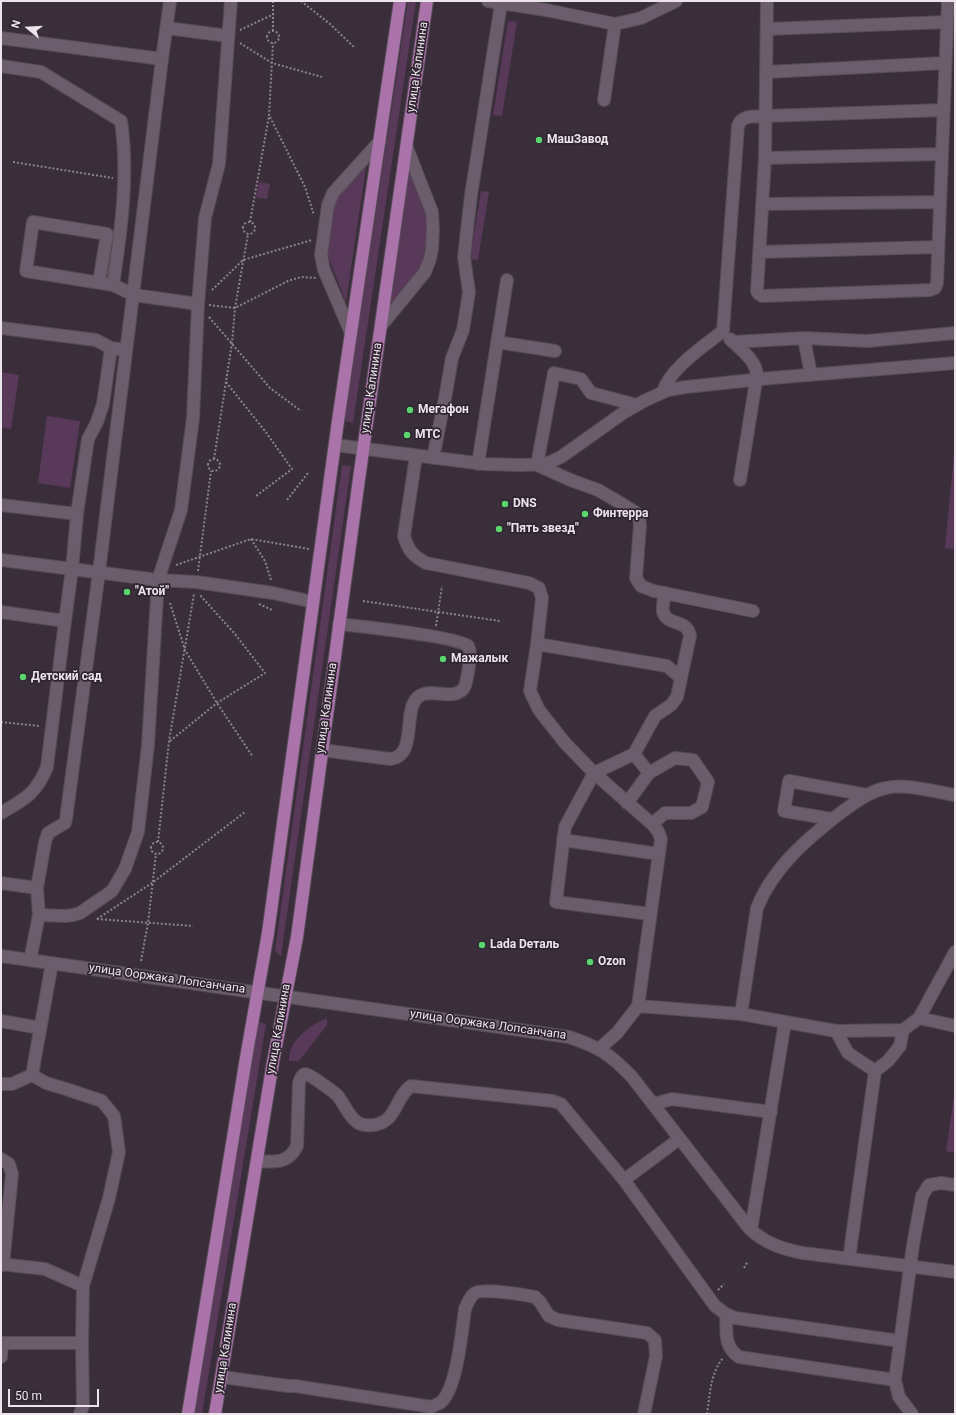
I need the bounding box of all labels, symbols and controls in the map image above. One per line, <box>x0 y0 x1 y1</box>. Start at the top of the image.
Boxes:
north arrow <box>8 8 48 48</box>
text: N <box>9 18 23 30</box>
street label: улица Калинина <box>405 21 431 113</box>
place label: МашЗавод <box>547 133 608 147</box>
marker: МашЗавод <box>534 135 544 145</box>
street label: улица Калинина <box>359 342 385 434</box>
place label: Мегафон <box>418 403 469 417</box>
marker: Мегафон <box>405 405 415 415</box>
place label: МТС <box>415 428 440 442</box>
marker: МТС <box>402 430 412 440</box>
place label: DNS <box>513 497 537 511</box>
marker: DNS <box>500 499 510 509</box>
place label: Финтерра <box>593 507 649 521</box>
marker: Финтерра <box>580 509 590 519</box>
place label: "Пять звезд" <box>507 522 579 536</box>
marker: "Пять звезд" <box>494 524 504 534</box>
place label: "Атой" <box>135 585 169 599</box>
marker: "Атой" <box>122 587 132 597</box>
place label: Мажалык <box>451 652 508 666</box>
marker: Мажалык <box>438 654 448 664</box>
street label: улица Калинина <box>314 662 340 754</box>
place label: Детский сад <box>31 670 102 684</box>
marker: Детский сад <box>18 672 28 682</box>
place label: Lada Dеталь <box>490 938 559 952</box>
marker: Lada Dеталь <box>477 940 487 950</box>
place label: Ozon <box>598 955 626 969</box>
marker: Ozon <box>585 957 595 967</box>
street label: улица Ооржака Лопсанчапа <box>88 961 246 997</box>
street label: улица Калинина <box>264 983 294 1075</box>
street label: улица Ооржака Лопсанчапа <box>409 1007 567 1043</box>
street label: улица Калинина <box>212 1302 240 1394</box>
scale bar <box>10 1381 101 1407</box>
text: 50 m <box>15 1389 42 1403</box>

